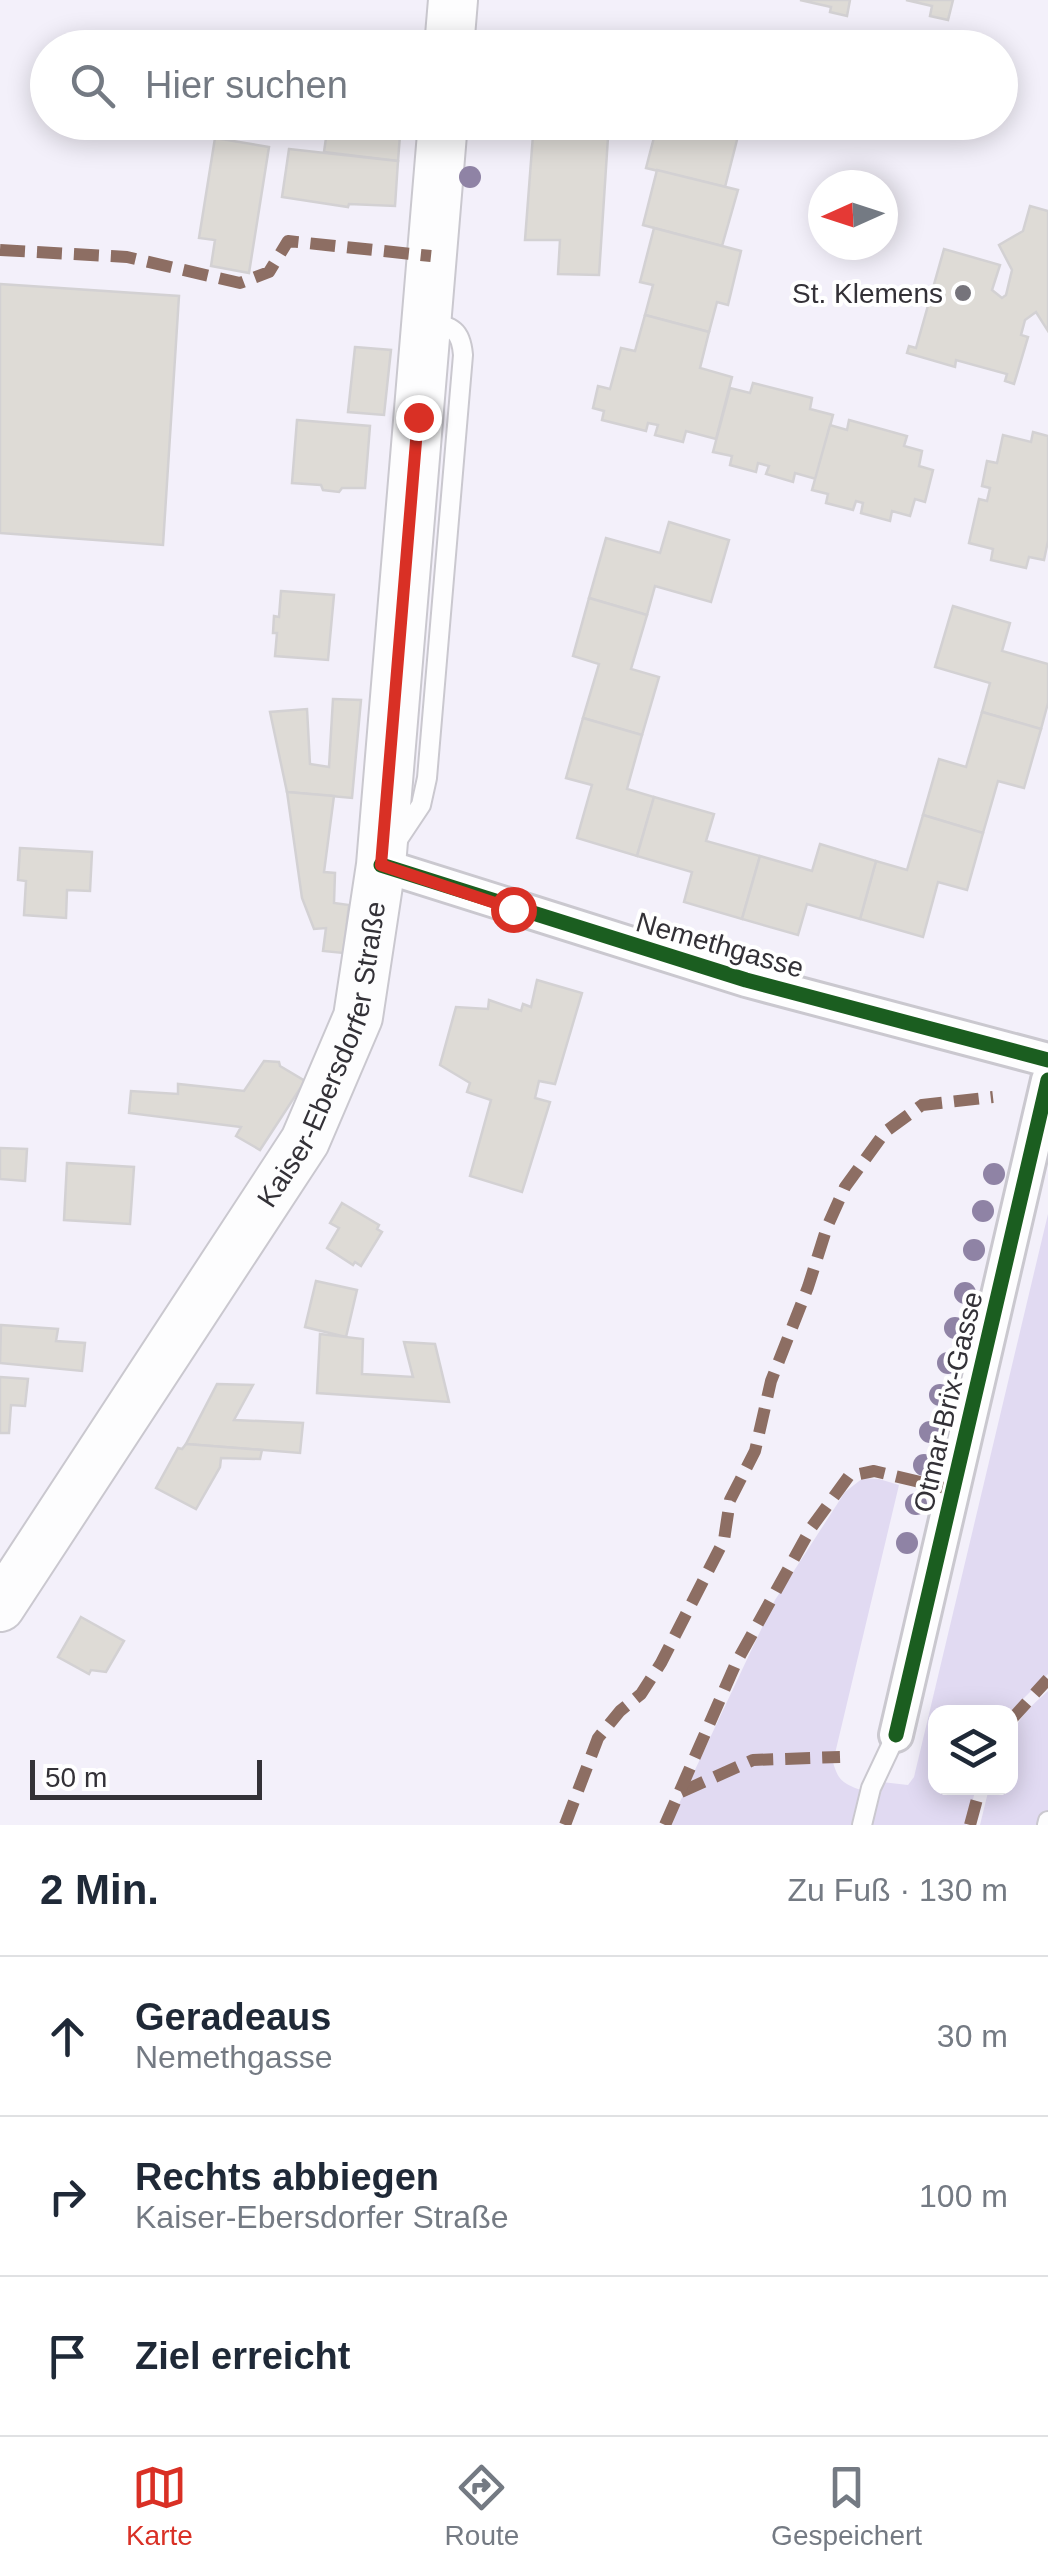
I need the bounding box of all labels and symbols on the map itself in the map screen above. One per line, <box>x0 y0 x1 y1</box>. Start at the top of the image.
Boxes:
north arrow <box>808 170 898 260</box>
place label: St. Klemens <box>792 278 943 309</box>
marker: St. Klemens <box>952 282 974 304</box>
route end <box>396 395 442 441</box>
route start <box>491 887 537 933</box>
street label: Kaiser-Ebersdorfer Straße <box>251 899 391 1213</box>
street label: Nemethgasse <box>633 906 807 984</box>
street label: Otmar-Brix-Gasse <box>908 1289 988 1515</box>
scale bar <box>30 1755 262 1800</box>

